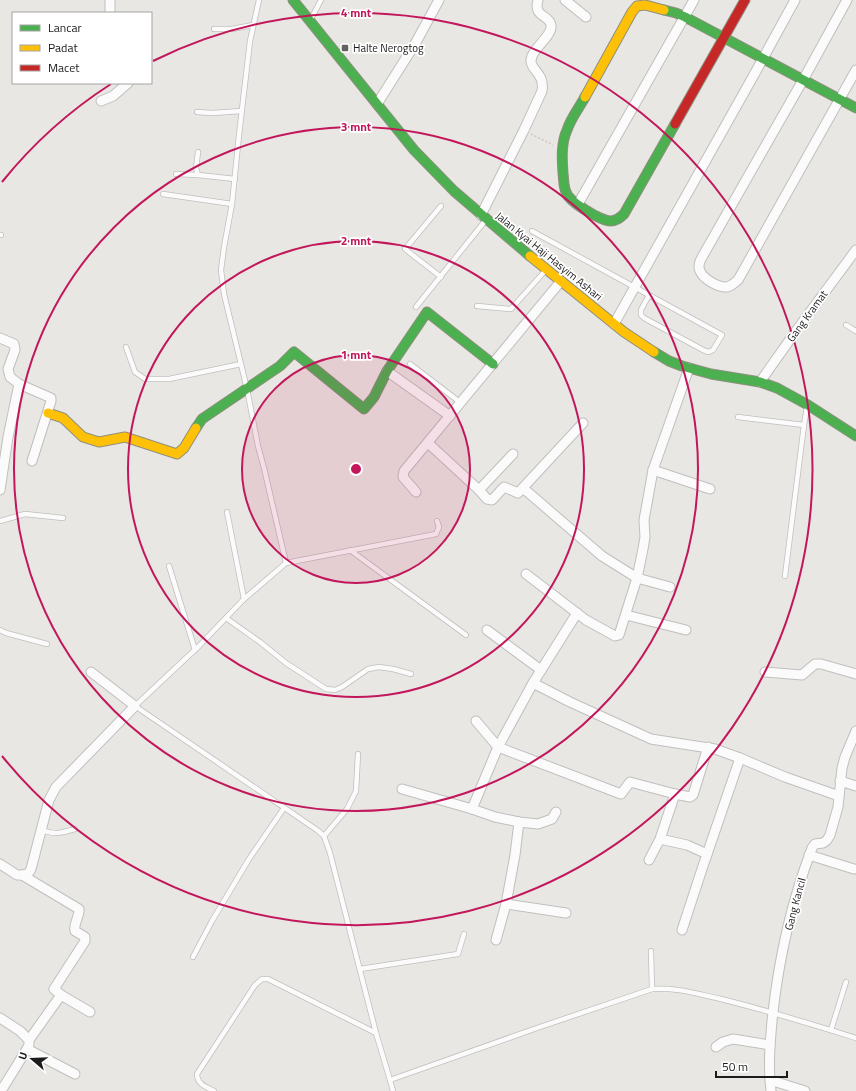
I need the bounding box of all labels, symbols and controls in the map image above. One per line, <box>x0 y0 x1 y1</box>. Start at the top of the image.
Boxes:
text: 4 mnt <box>341 3 372 22</box>
legend <box>12 12 152 84</box>
text: Lancar <box>48 18 82 37</box>
text: Padat <box>48 38 78 57</box>
place label: Halte Nerogtog <box>353 40 424 56</box>
marker: Halte Nerogtog <box>340 43 350 53</box>
text: Macet <box>48 58 80 77</box>
text: 3 mnt <box>341 117 372 136</box>
street label: Jalan Kyai Haji Hasyim Ashari <box>492 208 606 304</box>
text: 2 mnt <box>341 231 372 250</box>
street label: Gang Kramat <box>783 287 831 345</box>
text: 1 mnt <box>341 345 372 364</box>
centre of rings <box>349 462 363 476</box>
street label: Gang Kancil <box>780 876 810 932</box>
north arrow <box>12 1039 52 1079</box>
text: U <box>14 1050 31 1062</box>
scale bar <box>716 1053 787 1079</box>
text: 50 m <box>722 1057 748 1076</box>

